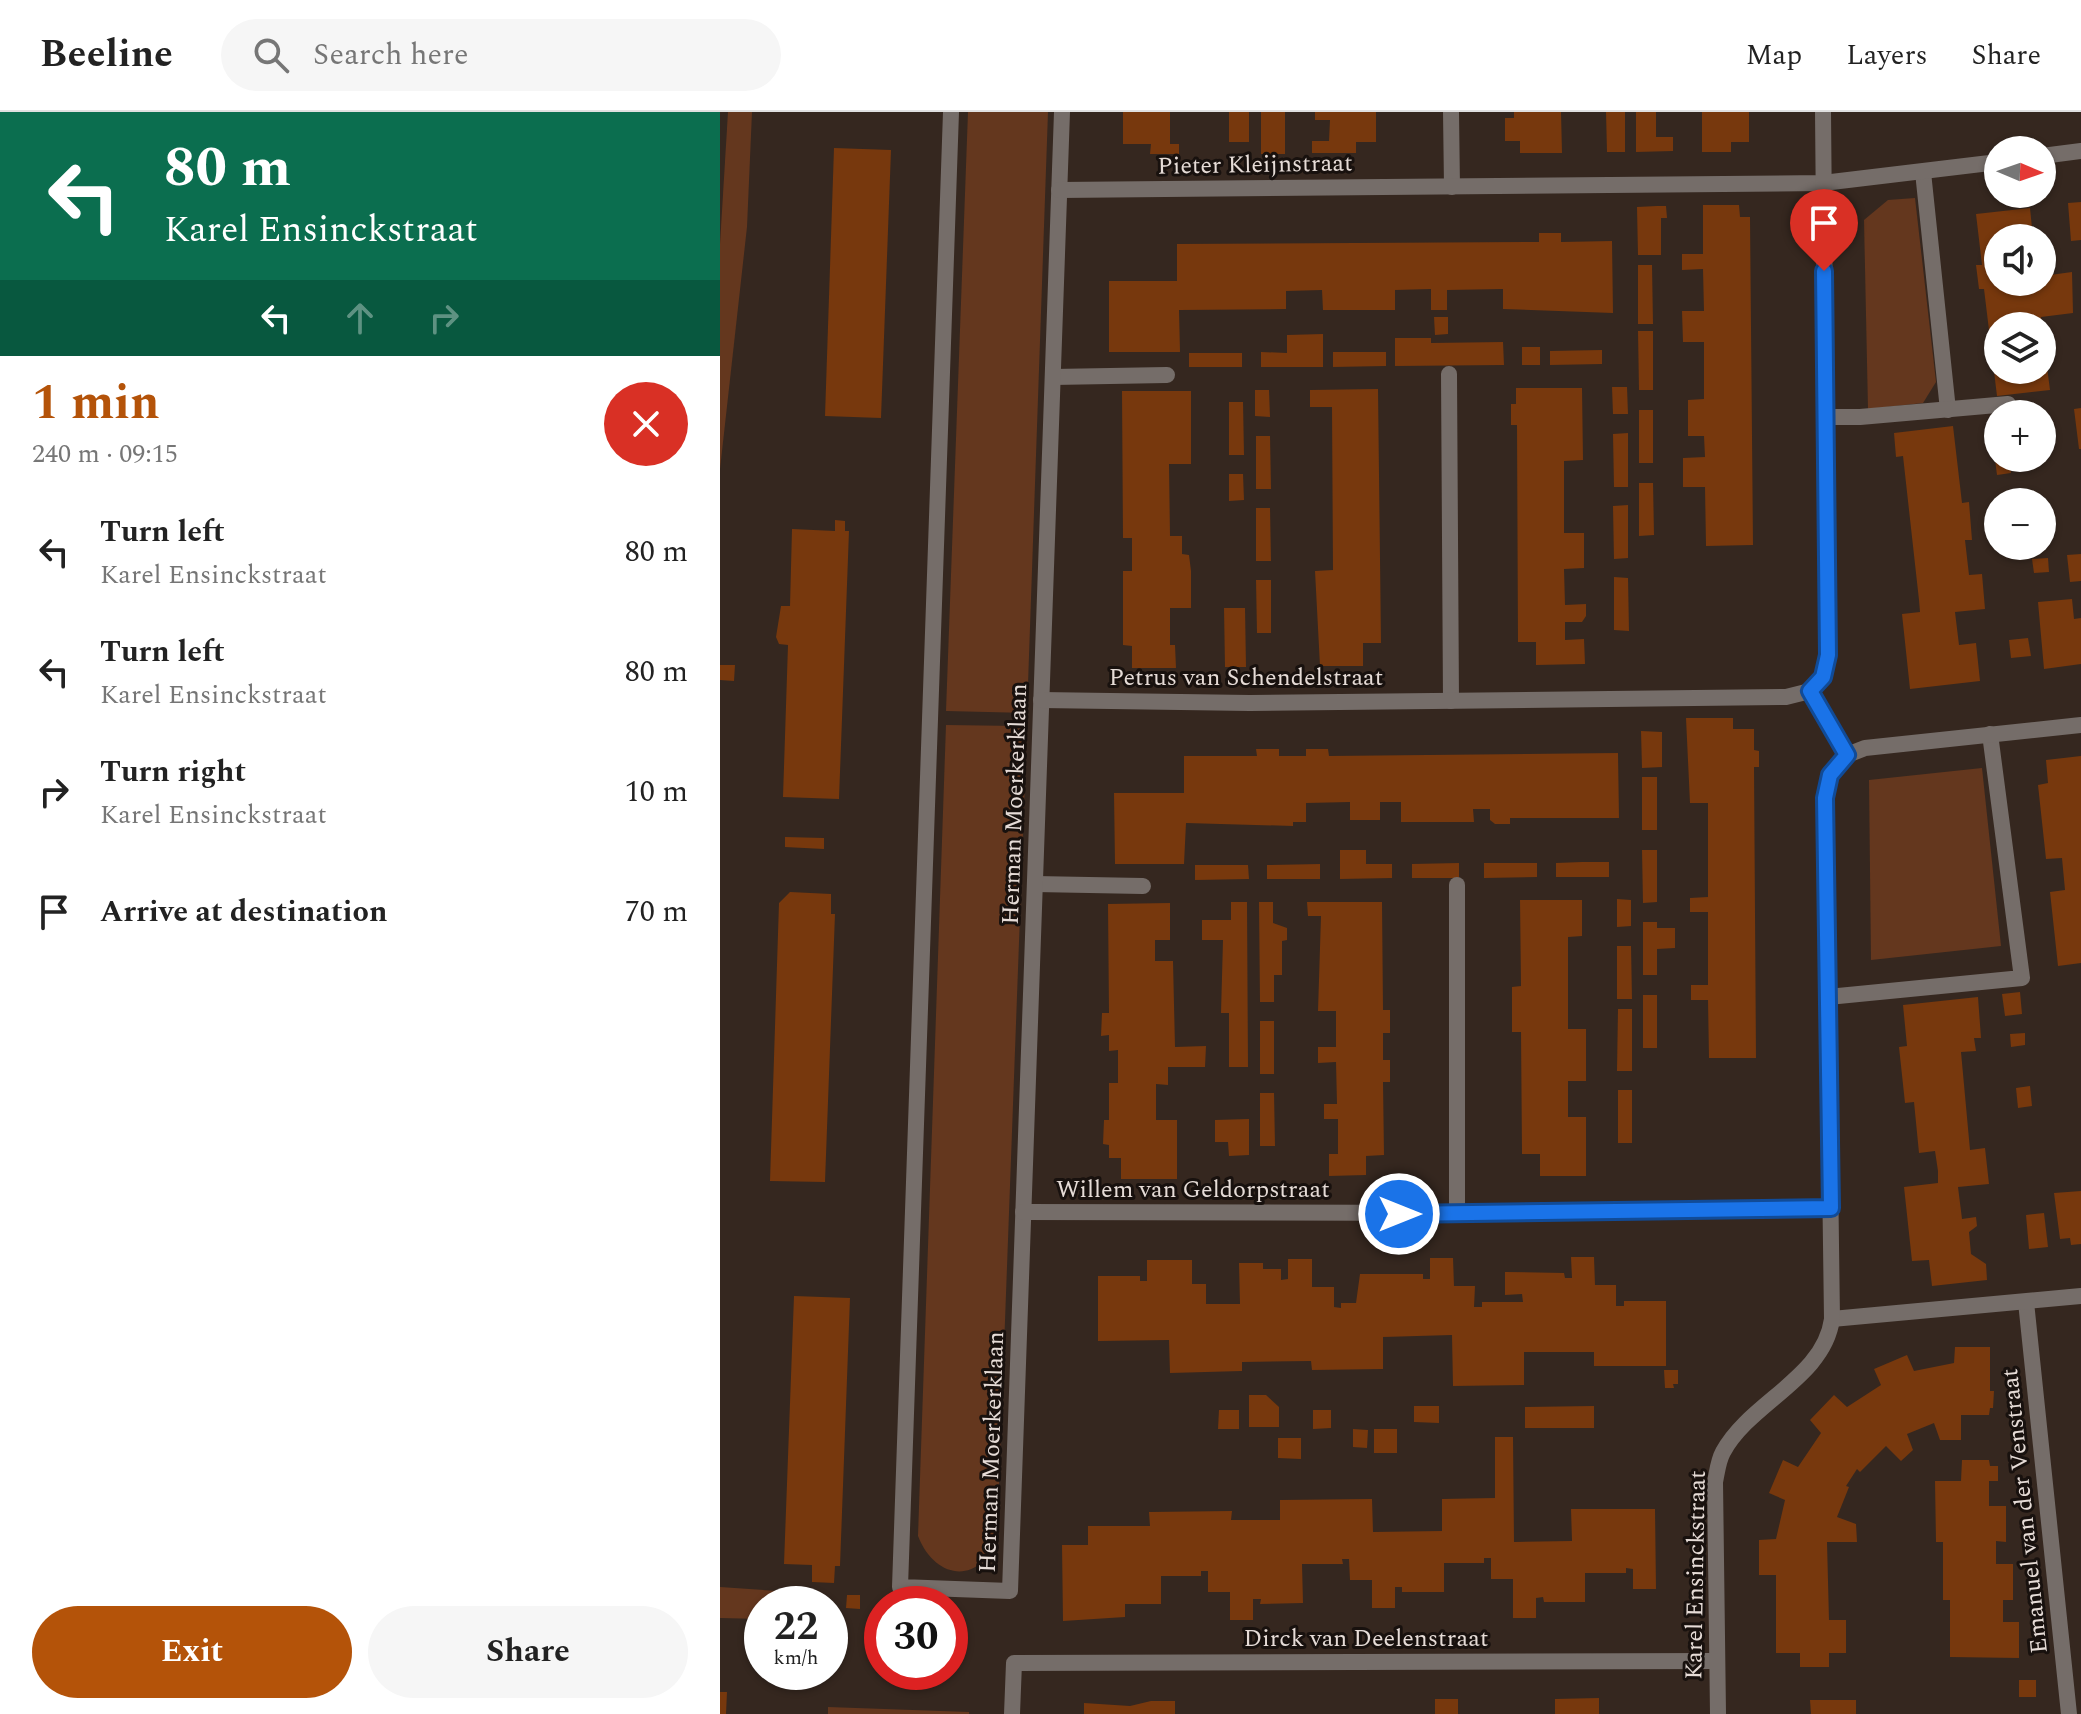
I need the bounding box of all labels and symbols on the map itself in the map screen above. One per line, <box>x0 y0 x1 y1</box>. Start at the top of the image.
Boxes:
north arrow <box>1984 136 2056 208</box>
street label: Pieter Kleijnstraat <box>1157 145 1353 185</box>
pin <box>1790 189 1858 271</box>
street label: Petrus van Schendelstraat <box>1109 660 1383 696</box>
street label: Herman Moerkerklaan <box>993 683 1037 925</box>
street label: Willem van Geldorpstraat <box>1056 1172 1330 1208</box>
position arrow <box>1357 1172 1441 1256</box>
street label: Herman Moerkerklaan <box>970 1331 1014 1573</box>
street label: Emanuel van der Venstraat <box>1992 1367 2058 1655</box>
street label: Karel Ensinckstraat <box>1676 1470 1716 1680</box>
speed limit sign: 30 <box>864 1586 968 1690</box>
street label: Dirck van Deelenstraat <box>1244 1621 1488 1657</box>

